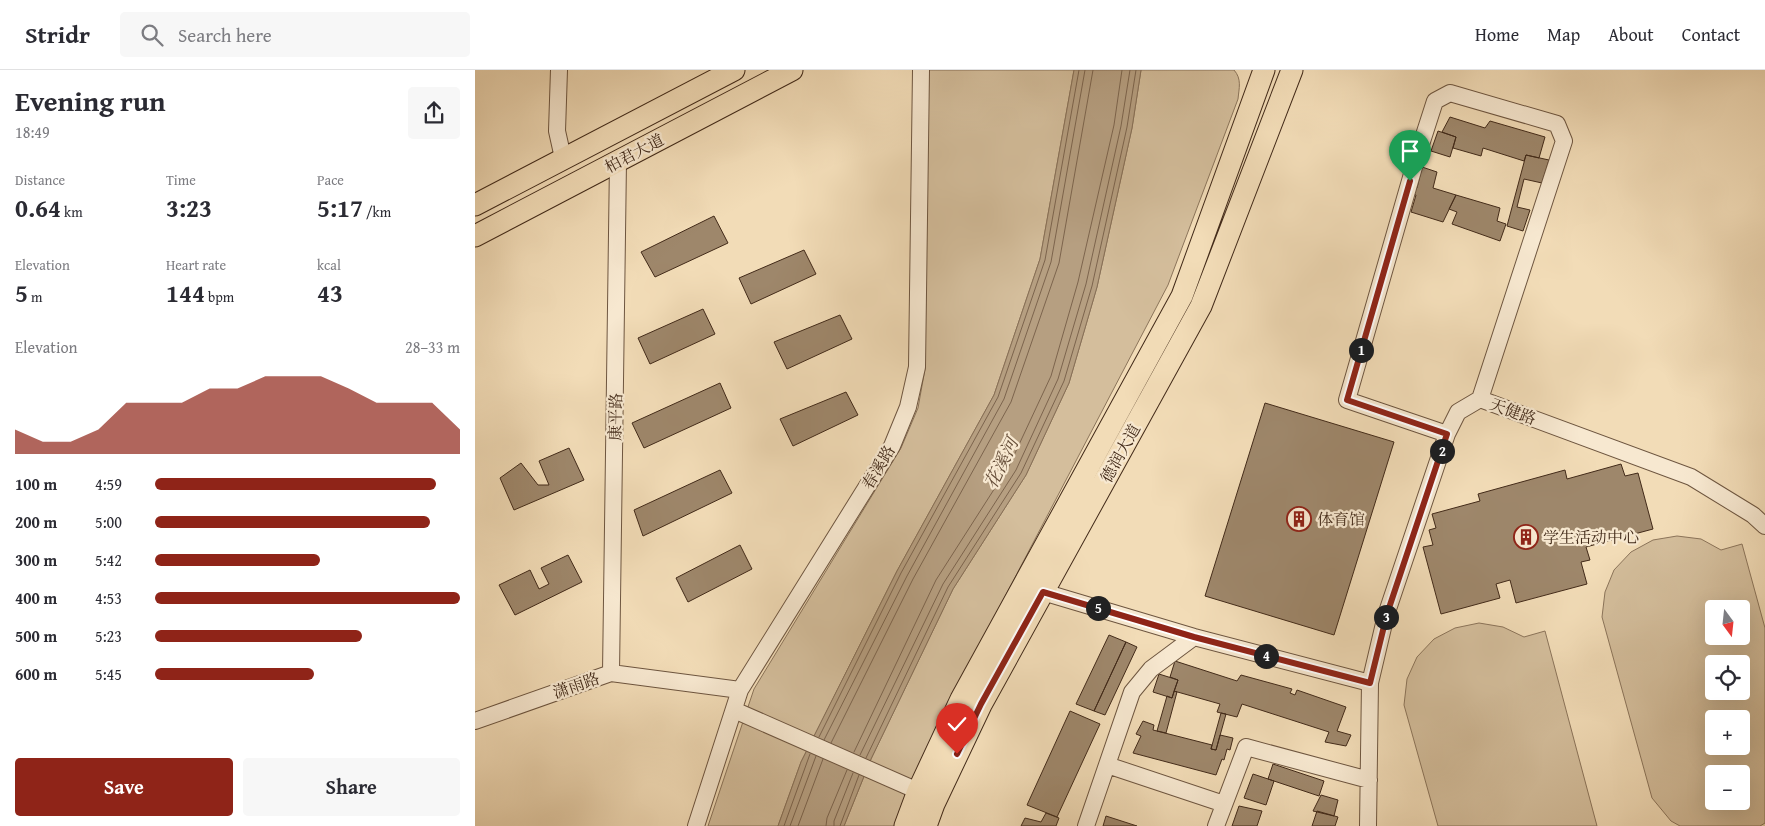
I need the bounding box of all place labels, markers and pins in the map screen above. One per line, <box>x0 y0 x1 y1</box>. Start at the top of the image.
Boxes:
pin <box>1389 130 1431 181</box>
pin: 1 <box>1349 338 1373 362</box>
pin: 2 <box>1429 438 1455 464</box>
building icon: 体育馆 <box>1286 506 1312 532</box>
place label: 体育馆 <box>1317 507 1365 531</box>
building icon: 学生活动中心 <box>1513 524 1539 550</box>
place label: 学生活动中心 <box>1543 525 1639 549</box>
pin: 5 <box>1085 596 1111 620</box>
pin: 3 <box>1373 604 1399 630</box>
pin: 4 <box>1253 644 1279 668</box>
pin <box>936 703 978 754</box>

